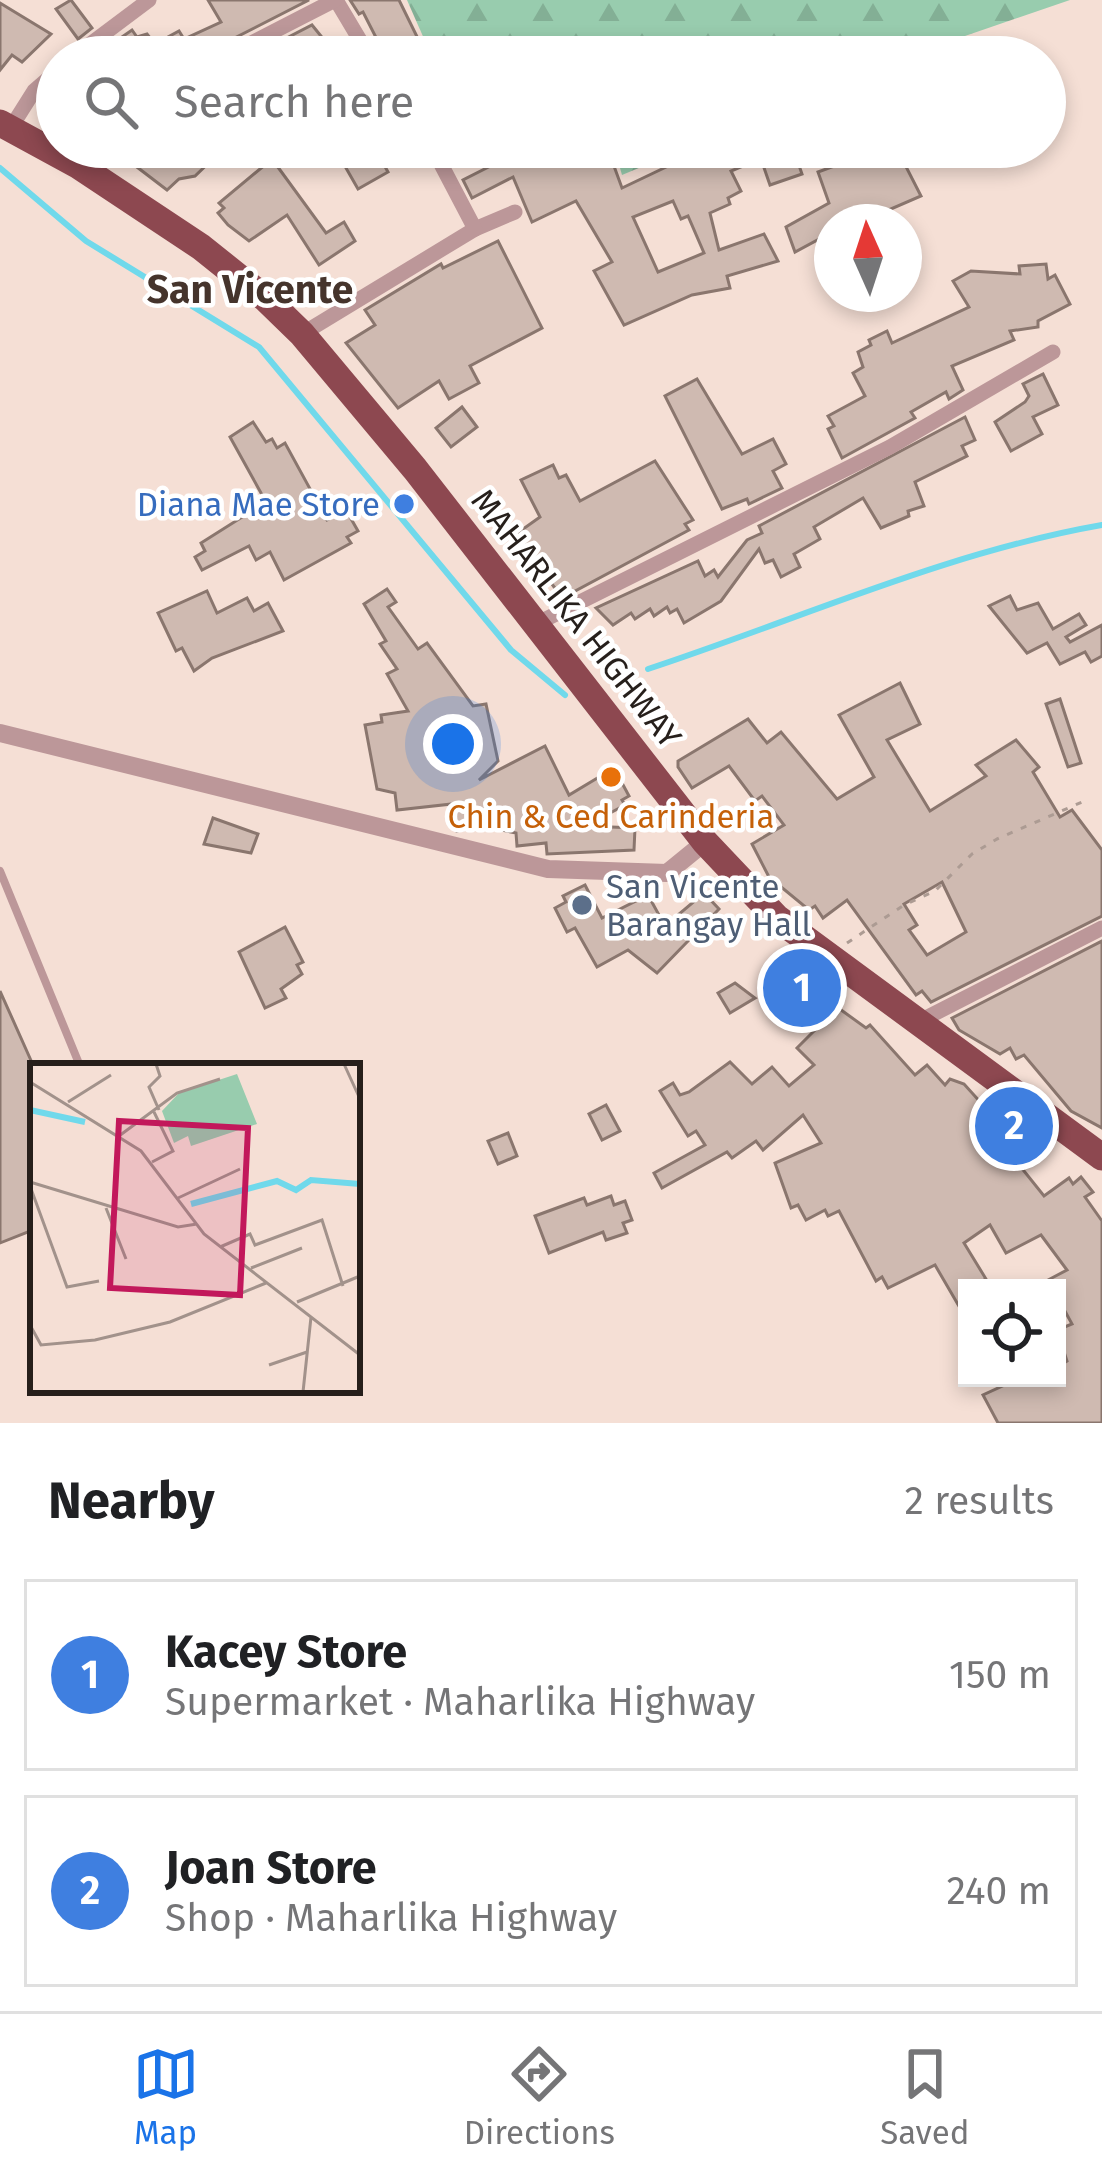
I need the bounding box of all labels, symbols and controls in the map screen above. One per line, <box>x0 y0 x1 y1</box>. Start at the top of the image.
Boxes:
search box <box>36 36 1066 168</box>
icon: search <box>78 69 144 135</box>
text: Search here <box>174 75 414 129</box>
north arrow <box>814 204 922 312</box>
district label: San Vicente <box>147 267 353 313</box>
street label: MAHARLIKA HIGHWAY <box>463 481 690 756</box>
place label: Diana Mae Store <box>137 485 380 525</box>
marker: Diana Mae Store <box>391 491 417 517</box>
your location <box>423 714 483 774</box>
marker: Chin & Ced Carinderia <box>598 764 624 790</box>
place label: Chin & Ced Carinderia <box>447 797 775 837</box>
place label: San Vicente Barangay Hall <box>606 867 812 945</box>
marker: San Vicente Barangay Hall <box>569 892 595 918</box>
pin: 1 <box>763 943 841 1033</box>
inset map <box>30 1063 360 1393</box>
pin: 2 <box>975 1081 1053 1171</box>
map controls <box>958 1279 1066 1387</box>
button: locate <box>958 1279 1066 1387</box>
text: Nearby <box>48 1470 214 1532</box>
text: 2 results <box>905 1478 1054 1524</box>
text: Kacey Store <box>165 1625 407 1679</box>
text: 1 <box>81 1652 99 1698</box>
text: 150 m <box>949 1652 1051 1698</box>
text: Supermarket · Maharlika Highway <box>165 1679 755 1725</box>
text: Joan Store <box>165 1841 377 1895</box>
text: 2 <box>80 1868 100 1914</box>
text: 240 m <box>946 1868 1051 1914</box>
text: Shop · Maharlika Highway <box>165 1895 617 1941</box>
tab: Map <box>133 2041 199 2153</box>
tab: Directions <box>464 2041 615 2153</box>
tab: Saved <box>880 2041 969 2153</box>

